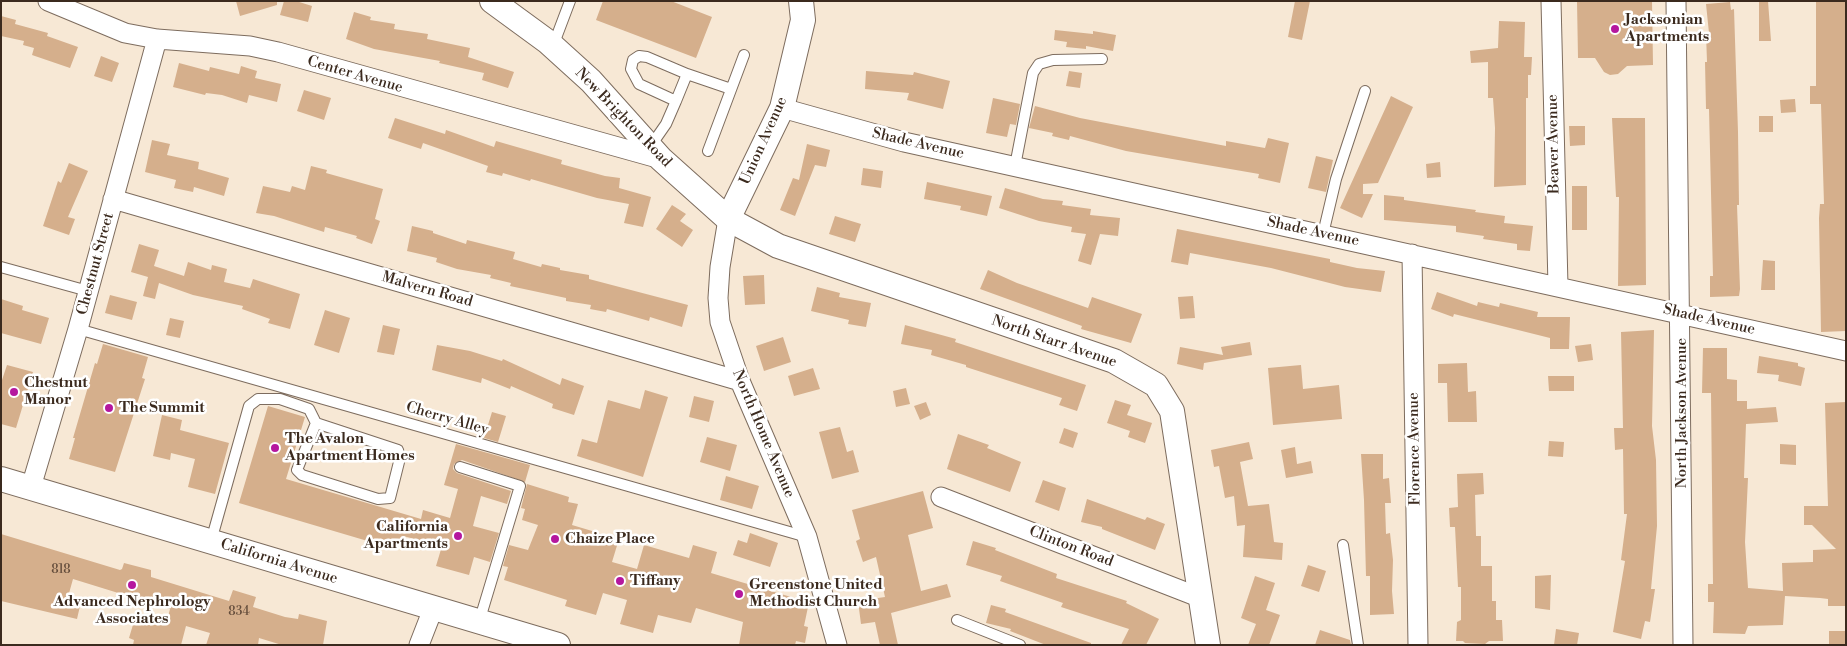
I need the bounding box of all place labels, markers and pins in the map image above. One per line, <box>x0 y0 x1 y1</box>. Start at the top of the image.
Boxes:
place label: Jacksonian Apartments <box>1625 11 1709 46</box>
marker: Jacksonian Apartments <box>1609 23 1621 35</box>
place label: Chestnut Manor <box>24 374 88 409</box>
marker: Chestnut Manor <box>8 386 20 398</box>
place label: The Summit <box>119 399 204 417</box>
marker: The Summit <box>103 402 115 414</box>
place label: The Avalon Apartment Homes <box>285 430 415 465</box>
marker: The Avalon Apartment Homes <box>269 442 281 454</box>
place label: California Apartments <box>364 518 448 553</box>
marker: California Apartments <box>452 530 464 542</box>
place label: Chaize Place <box>565 530 655 548</box>
marker: Chaize Place <box>549 533 561 545</box>
place label: Tiffany <box>630 572 681 590</box>
marker: Tiffany <box>614 575 626 587</box>
place label: Greenstone United Methodist Church <box>749 576 883 611</box>
marker: Advanced Nephrology Associates <box>126 579 138 591</box>
marker: Greenstone United Methodist Church <box>733 588 745 600</box>
place label: Advanced Nephrology Associates <box>54 593 210 628</box>

